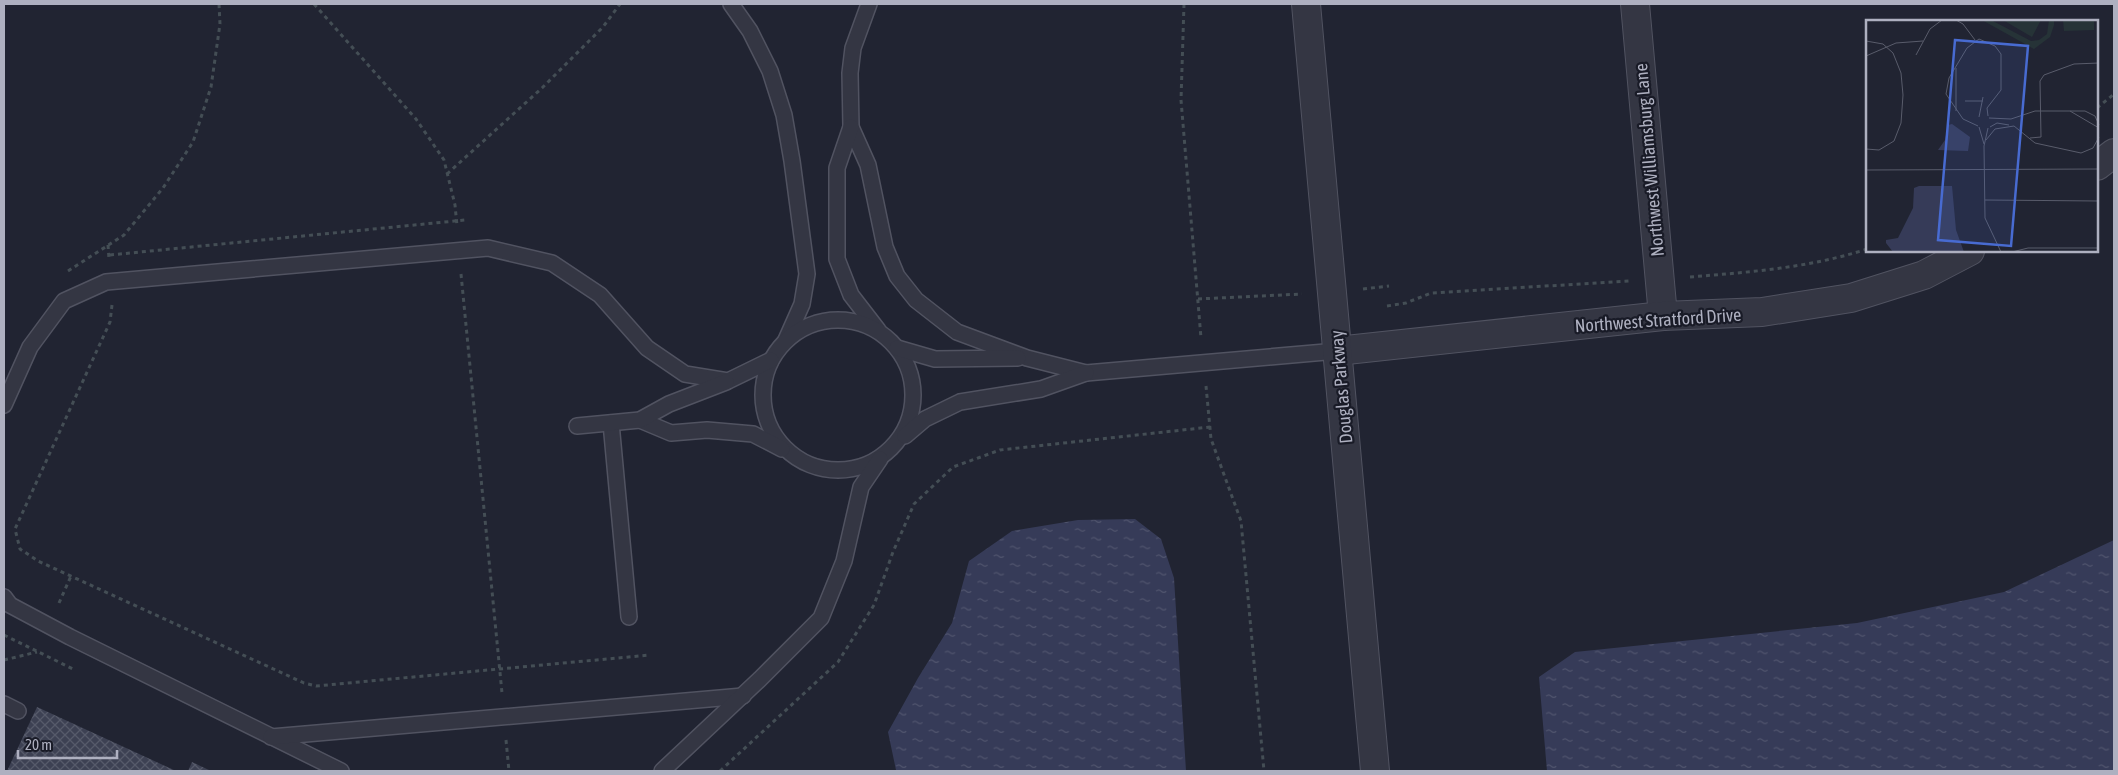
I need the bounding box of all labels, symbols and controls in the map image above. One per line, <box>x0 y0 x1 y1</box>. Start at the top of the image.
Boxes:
inset map <box>1866 20 2098 252</box>
street label: Northwest Williamsburg Lane <box>1630 63 1668 257</box>
street label: Northwest Stratford Drive <box>1574 304 1742 336</box>
street label: Douglas Parkway <box>1326 330 1356 444</box>
scale bar <box>18 728 116 760</box>
text: 20 m <box>25 736 52 753</box>

